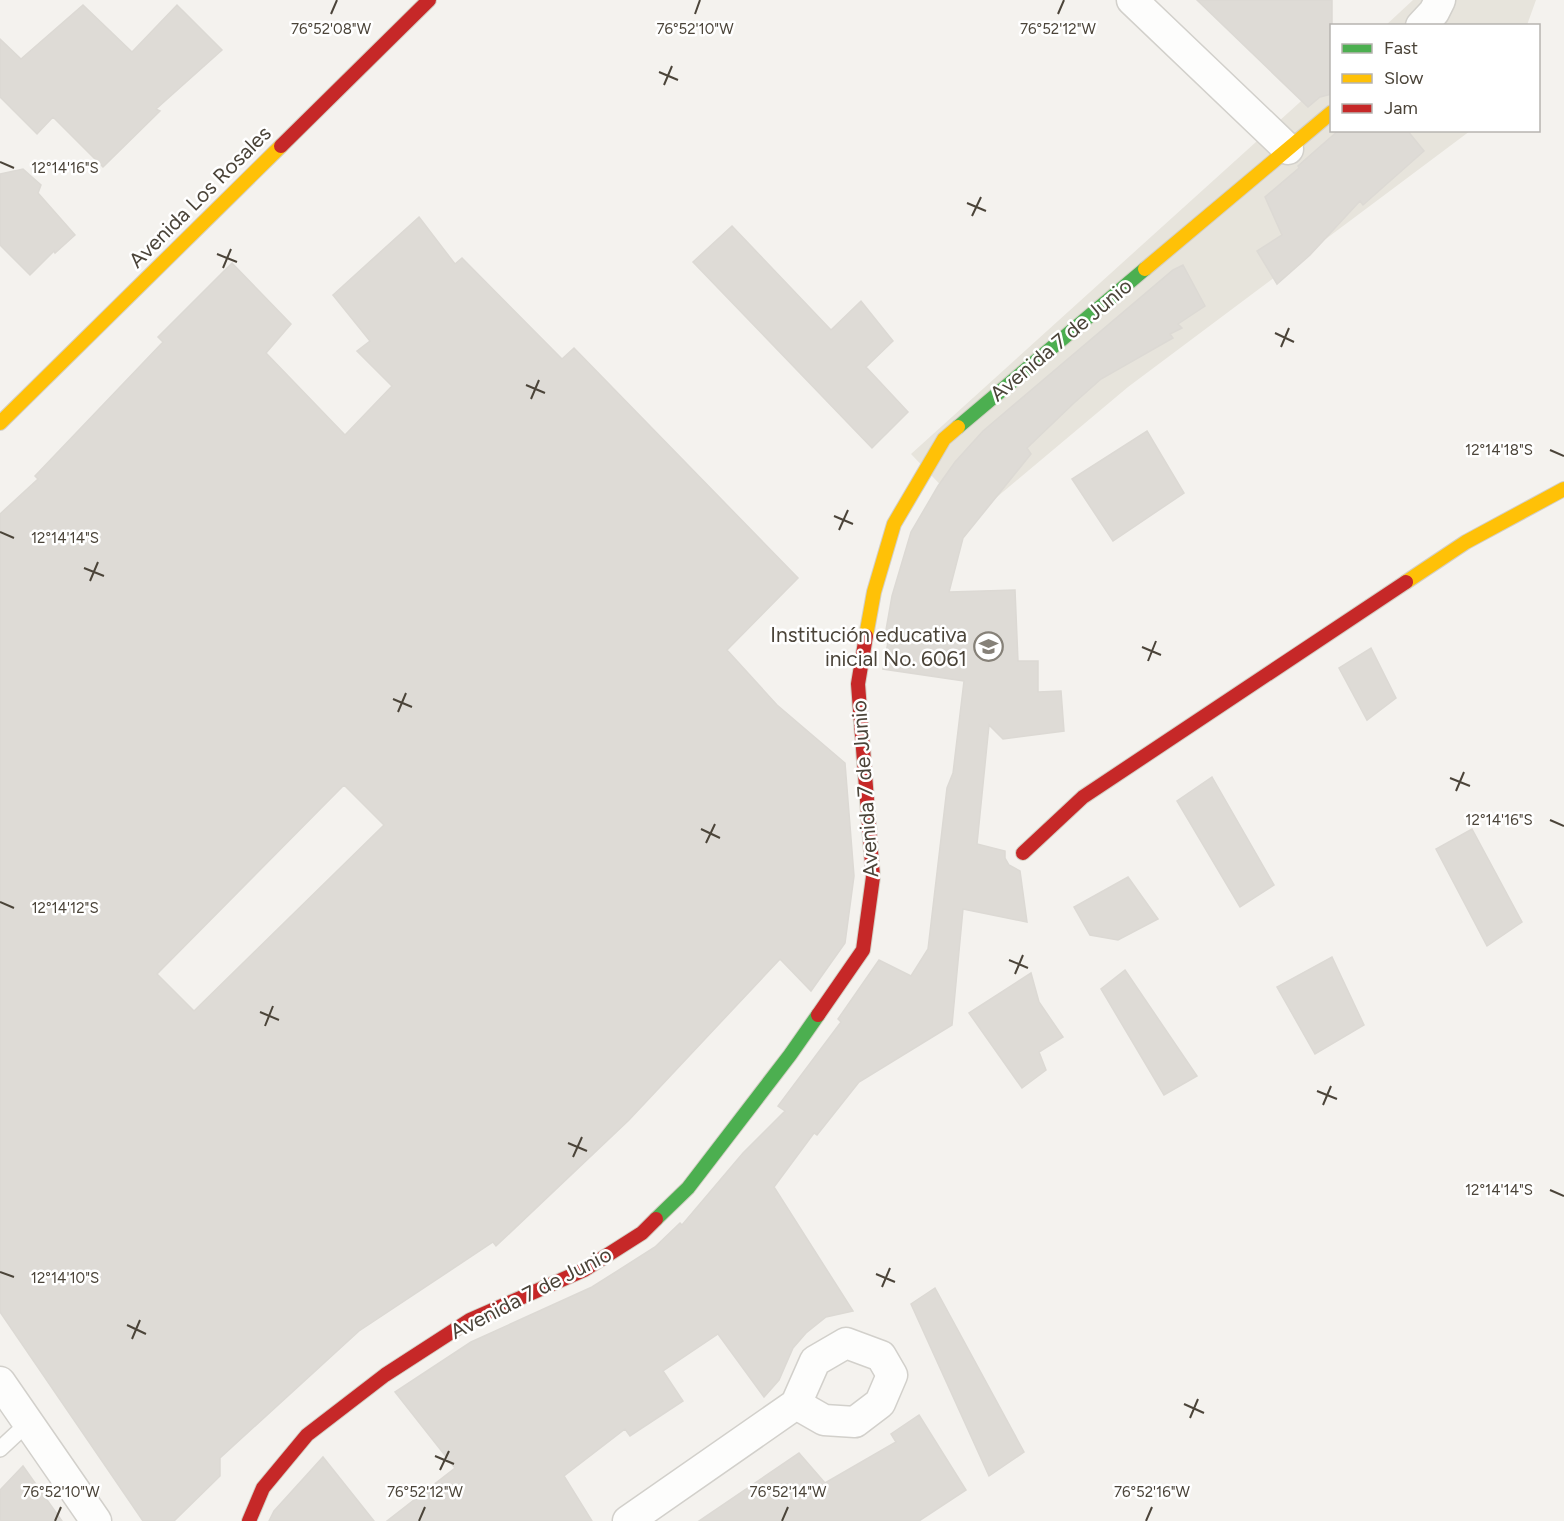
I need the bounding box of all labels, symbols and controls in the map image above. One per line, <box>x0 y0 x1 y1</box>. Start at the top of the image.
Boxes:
text: 76°52'08"W <box>291 20 372 38</box>
text: 76°52'10"W <box>656 20 734 38</box>
text: 76°52'12"W <box>1020 20 1097 38</box>
legend <box>1330 24 1540 132</box>
text: Fast <box>1384 37 1418 59</box>
text: Slow <box>1384 67 1423 89</box>
text: Jam <box>1384 97 1418 119</box>
street label: Avenida Los Rosales <box>123 120 276 273</box>
text: 12°14'16"S <box>31 159 99 177</box>
street label: Avenida 7 de Junio <box>985 273 1137 406</box>
text: 12°14'18"S <box>1465 441 1533 459</box>
text: 12°14'14"S <box>31 529 99 547</box>
place label: Institución educativa inicial No. 6061 <box>770 622 967 671</box>
school or university icon: Institución educativa inicial No. 6061 <box>972 631 1004 663</box>
street label: Avenida 7 de Junio <box>846 700 883 879</box>
text: 12°14'16"S <box>1465 811 1533 829</box>
text: 12°14'12"S <box>31 899 99 917</box>
text: 12°14'14"S <box>1465 1181 1533 1199</box>
street label: Avenida 7 de Junio <box>446 1241 616 1344</box>
text: 12°14'10"S <box>31 1269 99 1287</box>
text: 76°52'10"W <box>22 1483 100 1501</box>
text: 76°52'12"W <box>387 1483 464 1501</box>
text: 76°52'14"W <box>750 1483 827 1501</box>
text: 76°52'16"W <box>1114 1483 1191 1501</box>

